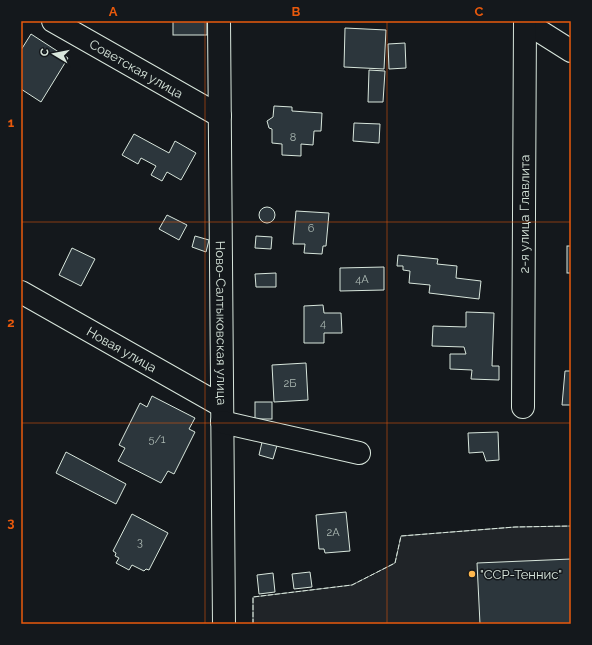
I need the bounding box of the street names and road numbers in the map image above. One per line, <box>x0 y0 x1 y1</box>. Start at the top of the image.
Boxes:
street label: Советская улица <box>87 36 186 101</box>
street label: 2-я улица Главлита <box>517 155 532 273</box>
street label: Ново-Салтыковская улица <box>213 241 229 405</box>
street label: Новая улица <box>84 324 159 375</box>

